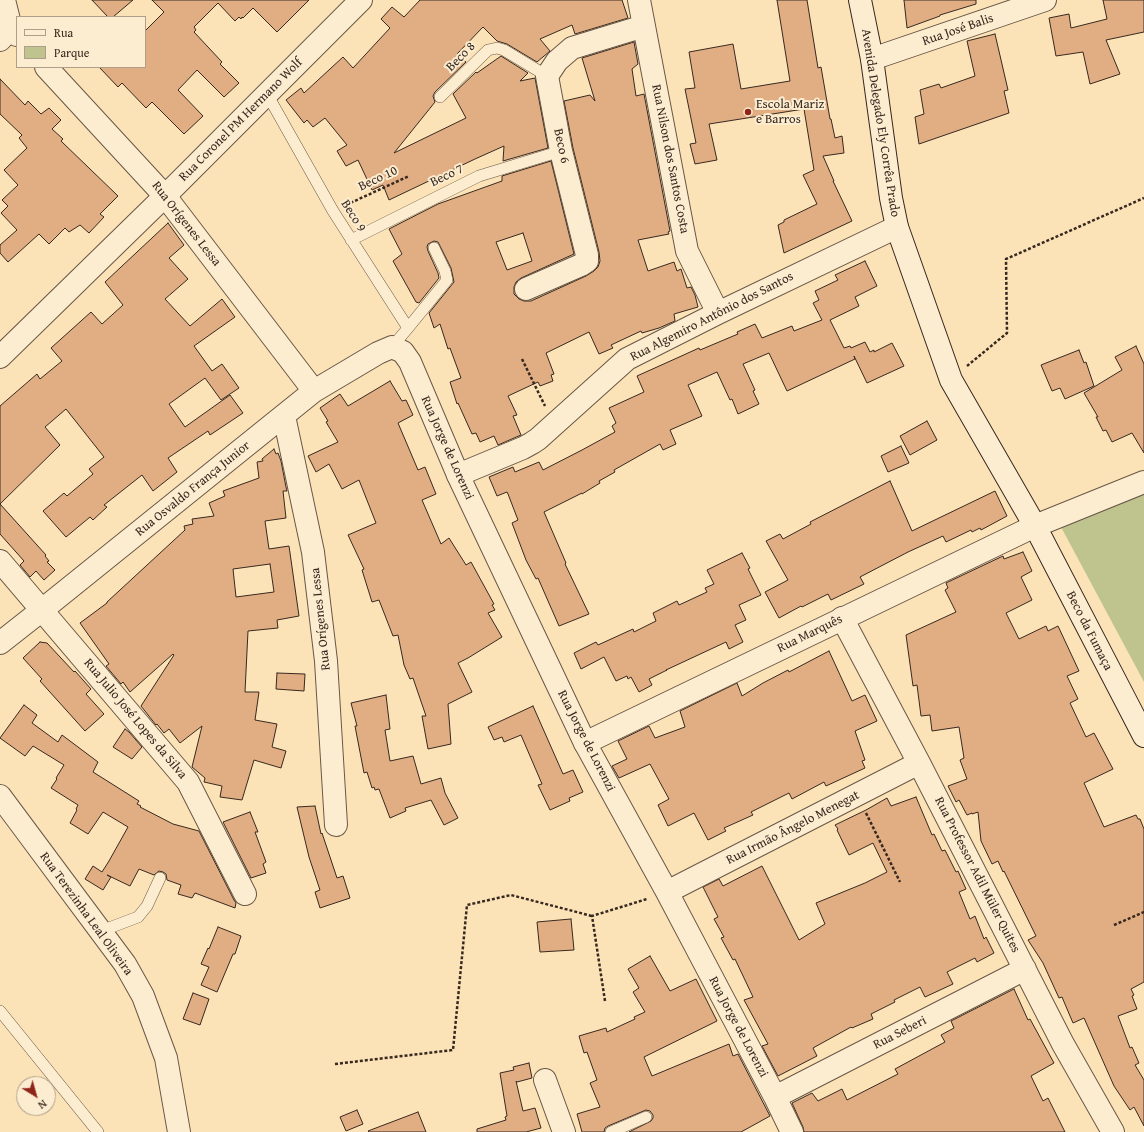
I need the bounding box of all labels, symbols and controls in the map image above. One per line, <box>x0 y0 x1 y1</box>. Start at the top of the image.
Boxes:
street label: Rua José Balis <box>920 11 996 49</box>
legend <box>16 16 146 68</box>
text: Rua <box>54 24 73 41</box>
street label: Avenida Delegado Ely Corrêa Prado <box>857 28 903 218</box>
street label: Beco 8 <box>443 39 479 75</box>
text: Parque <box>54 44 89 61</box>
street label: Rua Coronel PM Hermano Wolf <box>176 55 306 185</box>
street label: Rua Nilson dos Santos Costa <box>648 83 692 235</box>
place label: Escola Mariz e Barros <box>756 97 824 128</box>
marker: Escola Mariz e Barros <box>743 107 753 117</box>
street label: Beco 6 <box>550 127 572 165</box>
street label: Beco 7 <box>428 161 466 191</box>
street label: Beco 10 <box>356 163 400 195</box>
street label: Rua Orígenes Lessa <box>148 178 224 270</box>
street label: Beco 9 <box>337 197 369 235</box>
street label: Rua Algemiro Antônio dos Santos <box>628 269 796 365</box>
street label: Rua Jorge de Lorenzi <box>417 394 477 502</box>
street label: Rua Osvaldo França Junior <box>133 438 253 540</box>
street label: Rua Orígenes Lessa <box>308 567 334 671</box>
street label: Beco da Fumaça <box>1062 589 1116 673</box>
street label: Rua Marquês <box>775 612 845 656</box>
street label: Rua Julio José Lopes da Silva <box>80 656 190 782</box>
street label: Rua Jorge de Lorenzi <box>554 688 618 794</box>
street label: Rua Irmão Ângelo Menegat <box>724 788 862 868</box>
street label: Rua Professor Adil Müler Quites <box>931 794 1023 956</box>
street label: Rua Terezinha Leal Oliveira <box>36 849 136 979</box>
street label: Rua Jorge de Lorenzi <box>705 974 771 1080</box>
street label: Rua Seberi <box>871 1013 929 1053</box>
north arrow <box>16 1076 56 1116</box>
text: N <box>35 1096 50 1113</box>

